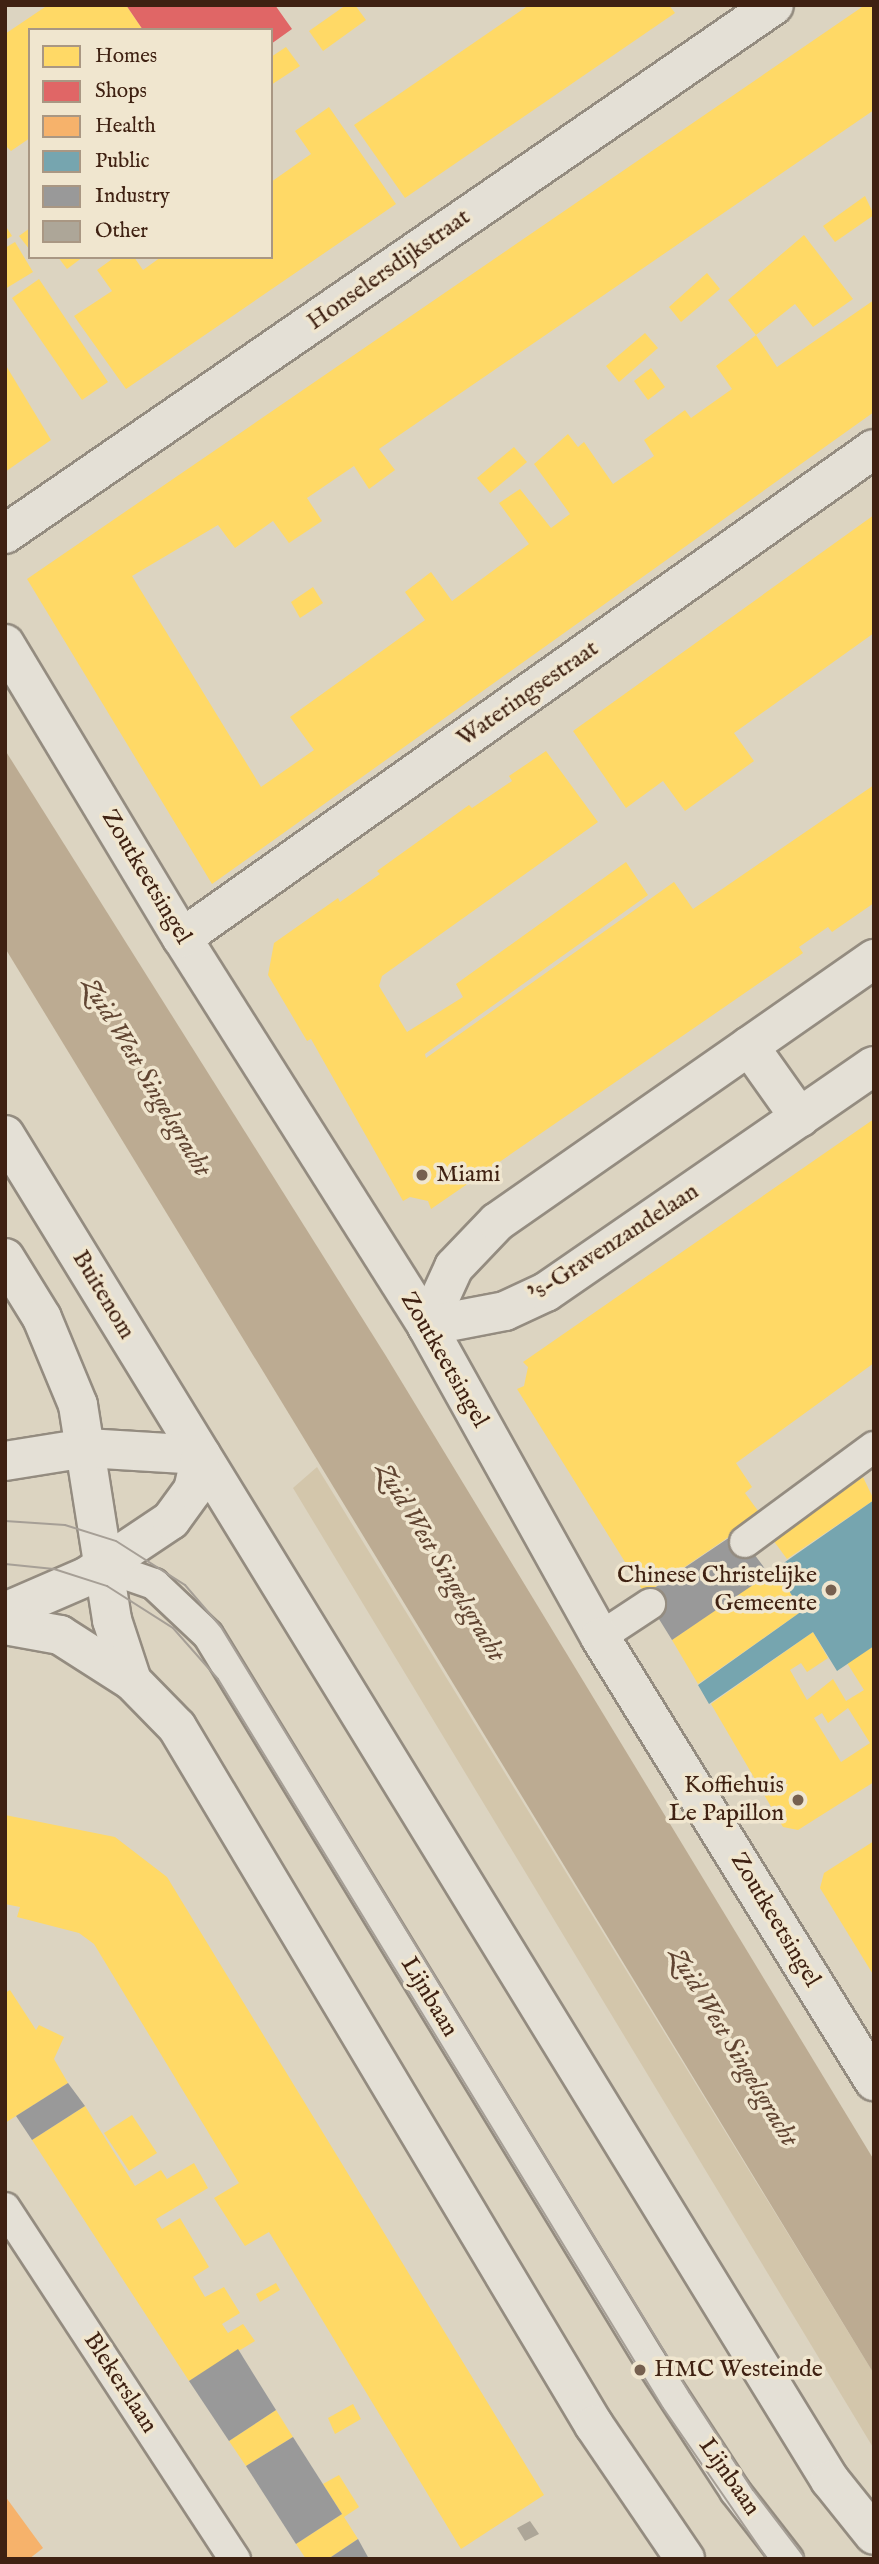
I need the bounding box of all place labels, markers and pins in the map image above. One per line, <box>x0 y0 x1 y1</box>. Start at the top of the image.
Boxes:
place label: Miami <box>436 1161 500 1189</box>
marker: Miami <box>414 1167 430 1183</box>
place label: Chinese Christelijke Gemeente <box>617 1562 817 1618</box>
marker: Chinese Christelijke Gemeente <box>823 1582 839 1598</box>
place label: Koffiehuis Le Papillon <box>668 1772 784 1828</box>
marker: Koffiehuis Le Papillon <box>790 1792 806 1808</box>
place label: HMC Westeinde <box>654 2356 823 2384</box>
marker: HMC Westeinde <box>632 2362 648 2378</box>

